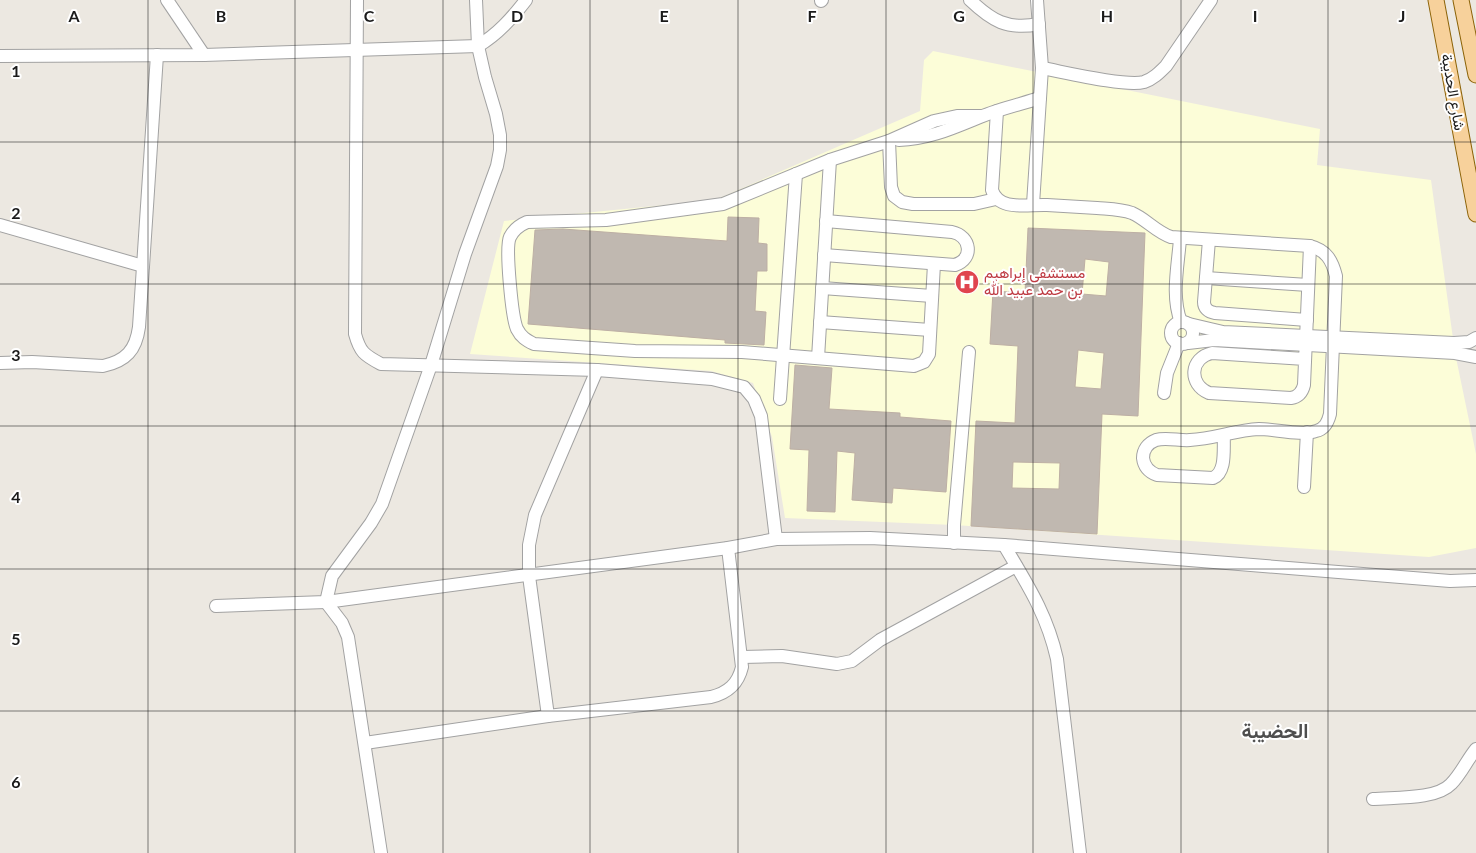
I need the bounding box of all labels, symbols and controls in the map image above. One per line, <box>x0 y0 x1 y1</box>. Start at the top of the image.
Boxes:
text: A <box>67 6 80 25</box>
text: B <box>216 6 226 25</box>
text: C <box>364 6 375 25</box>
text: D <box>511 6 523 25</box>
text: E <box>659 6 669 25</box>
text: F <box>807 6 817 25</box>
text: G <box>953 6 965 25</box>
text: H <box>1101 6 1113 25</box>
text: I <box>1253 6 1257 25</box>
text: J <box>1399 6 1405 25</box>
street label: شارع الحديبة <box>1435 52 1470 132</box>
text: 1 <box>11 61 21 80</box>
text: 2 <box>11 203 21 222</box>
place label: مستشفى إبراهيم بن حمد عبيد الله <box>984 263 1085 300</box>
hospital icon: مستشفى إبراهيم بن حمد عبيد الله <box>954 269 980 295</box>
text: 3 <box>11 345 21 364</box>
text: 4 <box>11 487 21 506</box>
text: 5 <box>11 629 21 648</box>
district label: الحضيبة <box>1242 718 1308 743</box>
text: 6 <box>11 772 21 791</box>

